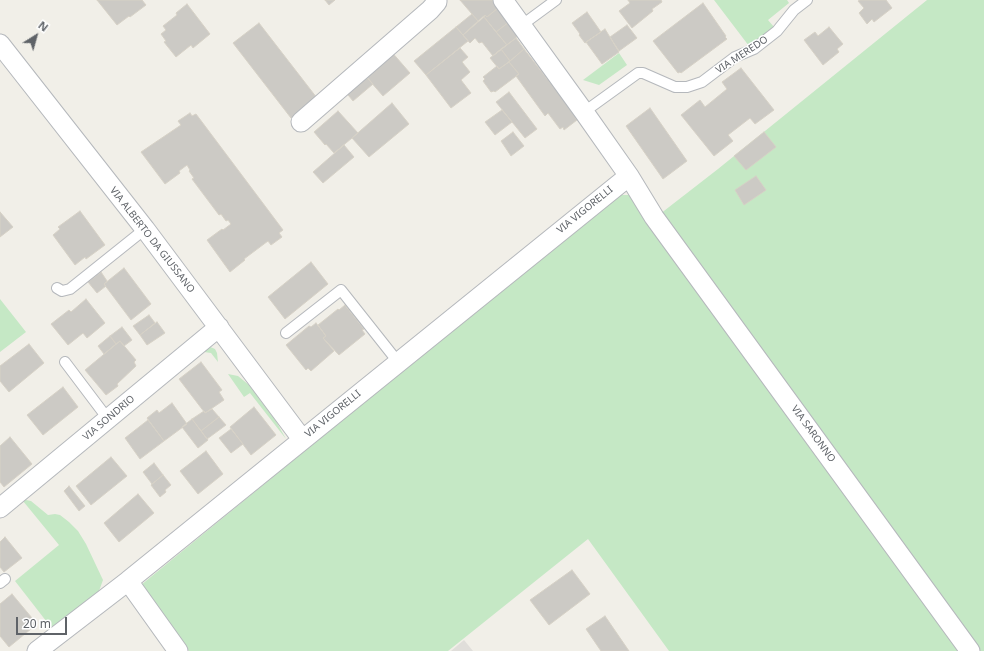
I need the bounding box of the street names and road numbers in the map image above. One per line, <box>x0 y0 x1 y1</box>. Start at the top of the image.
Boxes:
street label: VIA MEREDO <box>714 34 770 76</box>
street label: VIA VIGORELLI <box>555 184 615 236</box>
street label: VIA ALBERTO DA GIUSSANO <box>107 185 197 295</box>
street label: VIA VIGORELLI <box>303 388 363 440</box>
street label: VIA SONDRIO <box>81 393 137 443</box>
street label: VIA SARONNO <box>788 403 838 465</box>

